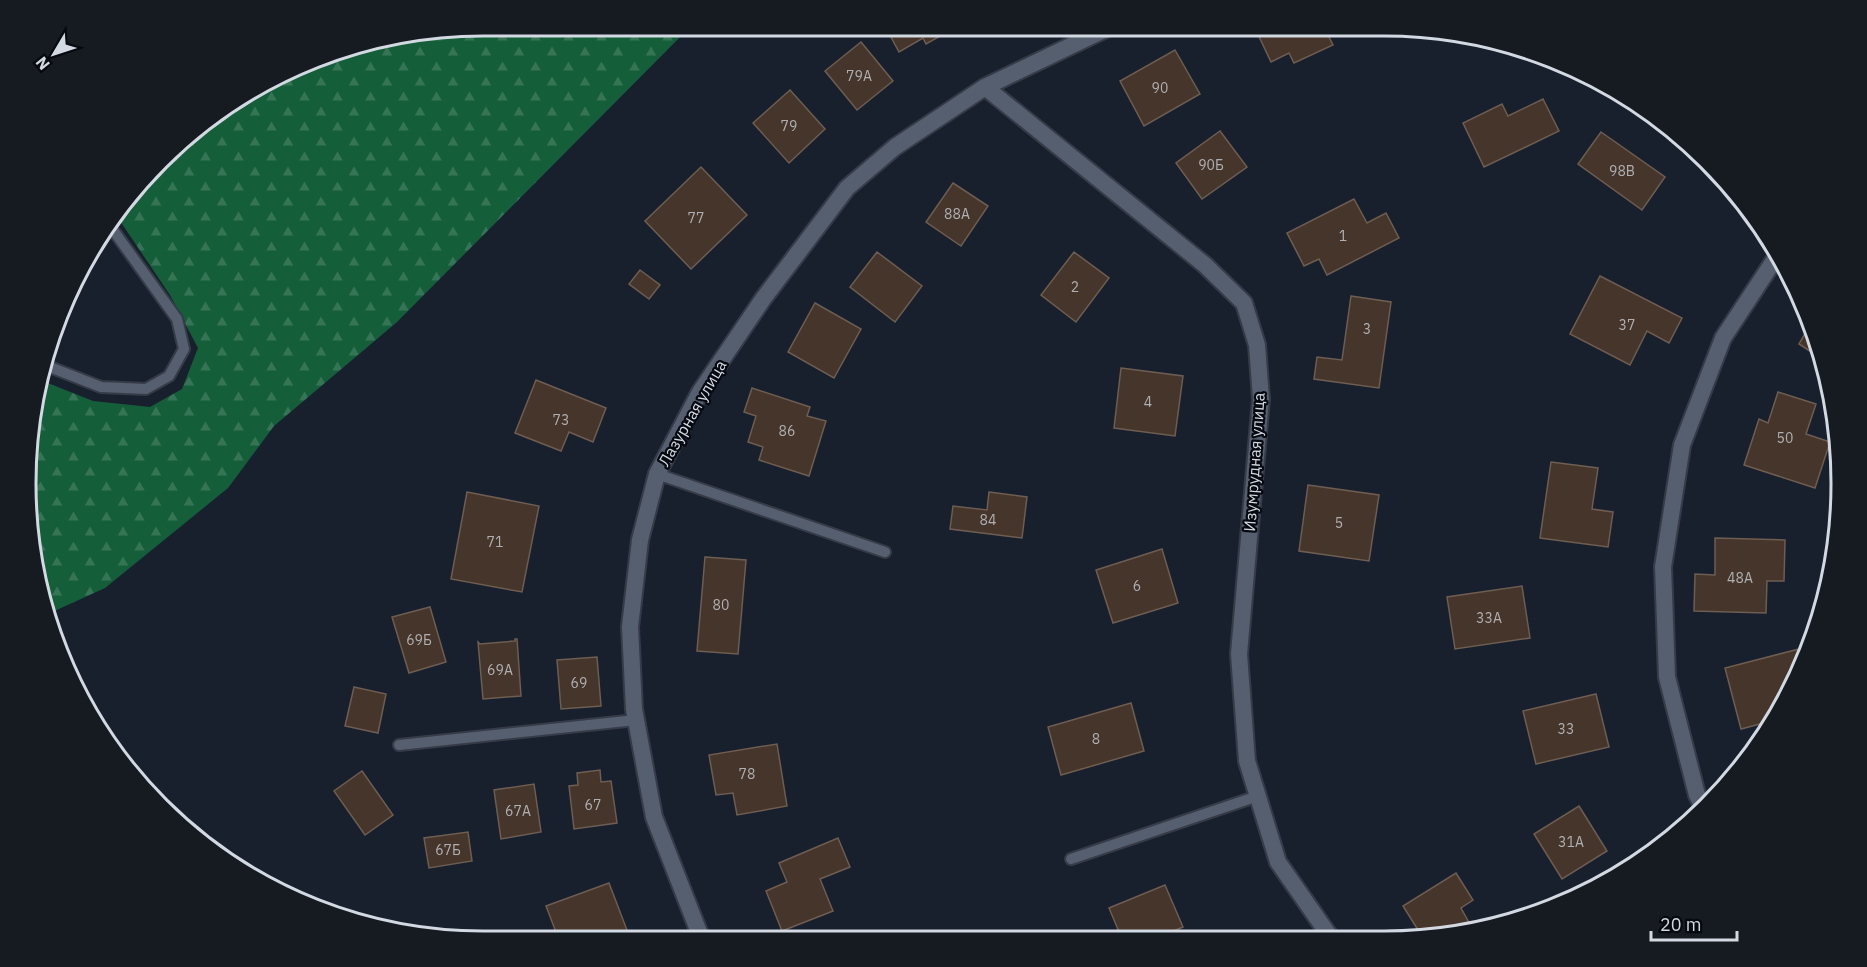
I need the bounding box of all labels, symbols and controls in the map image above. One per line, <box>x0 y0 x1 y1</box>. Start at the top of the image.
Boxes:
north arrow <box>24 24 84 84</box>
text: N <box>31 53 54 74</box>
house number: 79А <box>846 67 872 85</box>
house number: 90 <box>1152 79 1168 97</box>
house number: 79 <box>781 117 797 135</box>
house number: 90Б <box>1198 156 1224 174</box>
house number: 98В <box>1609 162 1635 180</box>
house number: 88А <box>944 205 970 223</box>
house number: 77 <box>688 209 704 227</box>
house number: 1 <box>1339 227 1347 245</box>
house number: 2 <box>1071 278 1079 296</box>
house number: 37 <box>1619 316 1635 334</box>
house number: 3 <box>1363 320 1371 338</box>
street label: Лазурная улица <box>654 356 731 470</box>
street label: Изумрудная улица <box>1239 391 1269 532</box>
house number: 4 <box>1144 393 1152 411</box>
house number: 73 <box>553 411 569 429</box>
house number: 86 <box>779 422 795 440</box>
house number: 50 <box>1777 429 1793 447</box>
house number: 84 <box>980 511 996 529</box>
house number: 5 <box>1335 514 1343 532</box>
house number: 71 <box>487 533 503 551</box>
house number: 48А <box>1727 569 1753 587</box>
house number: 6 <box>1133 577 1141 595</box>
house number: 80 <box>713 596 729 614</box>
house number: 33А <box>1476 609 1502 627</box>
house number: 69Б <box>406 631 432 649</box>
house number: 69А <box>487 661 513 679</box>
house number: 69 <box>571 674 587 692</box>
house number: 33 <box>1558 720 1574 738</box>
house number: 8 <box>1092 730 1100 748</box>
house number: 78 <box>739 765 755 783</box>
house number: 67 <box>585 796 601 814</box>
house number: 67А <box>505 802 531 820</box>
house number: 31А <box>1558 833 1584 851</box>
house number: 67Б <box>435 841 461 859</box>
scale bar <box>1651 904 1736 942</box>
text: 20 m <box>1660 913 1702 936</box>

